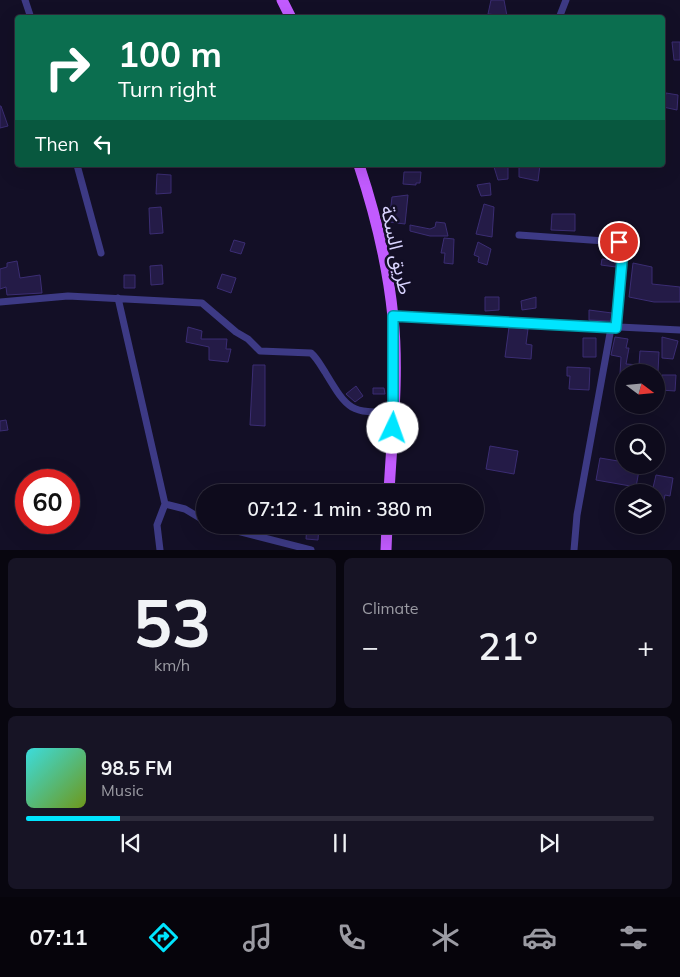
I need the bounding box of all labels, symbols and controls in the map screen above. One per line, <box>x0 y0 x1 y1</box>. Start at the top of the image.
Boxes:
text: 100 m <box>118 32 222 76</box>
icon: right <box>35 35 100 100</box>
text: Turn right <box>118 75 216 103</box>
icon: left <box>89 130 117 158</box>
text: Then <box>35 132 79 156</box>
street label: طريق السكة <box>376 203 418 297</box>
pin <box>598 221 640 263</box>
icon: arrive <box>605 228 633 256</box>
north arrow <box>615 364 665 414</box>
map controls <box>615 364 665 534</box>
position arrow <box>366 401 418 453</box>
button: search <box>615 424 665 474</box>
speed limit sign: 60 <box>15 469 80 534</box>
button: layers <box>615 484 665 534</box>
text: 07:12 · 1 min · 380 m <box>247 497 433 521</box>
text: 53 <box>133 582 211 663</box>
text: Climate <box>362 598 418 618</box>
text: 21° <box>478 622 538 670</box>
text: − <box>362 629 379 664</box>
text: + <box>637 629 654 664</box>
text: km/h <box>154 655 190 675</box>
text: 98.5 FM <box>101 756 173 780</box>
text: Music <box>101 780 144 800</box>
icon: previous <box>117 829 145 857</box>
icon: pause <box>326 829 354 857</box>
icon: next <box>535 829 563 857</box>
icon: directions <box>146 920 181 955</box>
icon: music <box>240 920 275 955</box>
icon: phone <box>334 920 369 955</box>
icon: climate <box>428 920 463 955</box>
icon: car <box>522 920 557 955</box>
icon: filters <box>616 920 651 955</box>
text: 07:11 <box>29 923 88 951</box>

